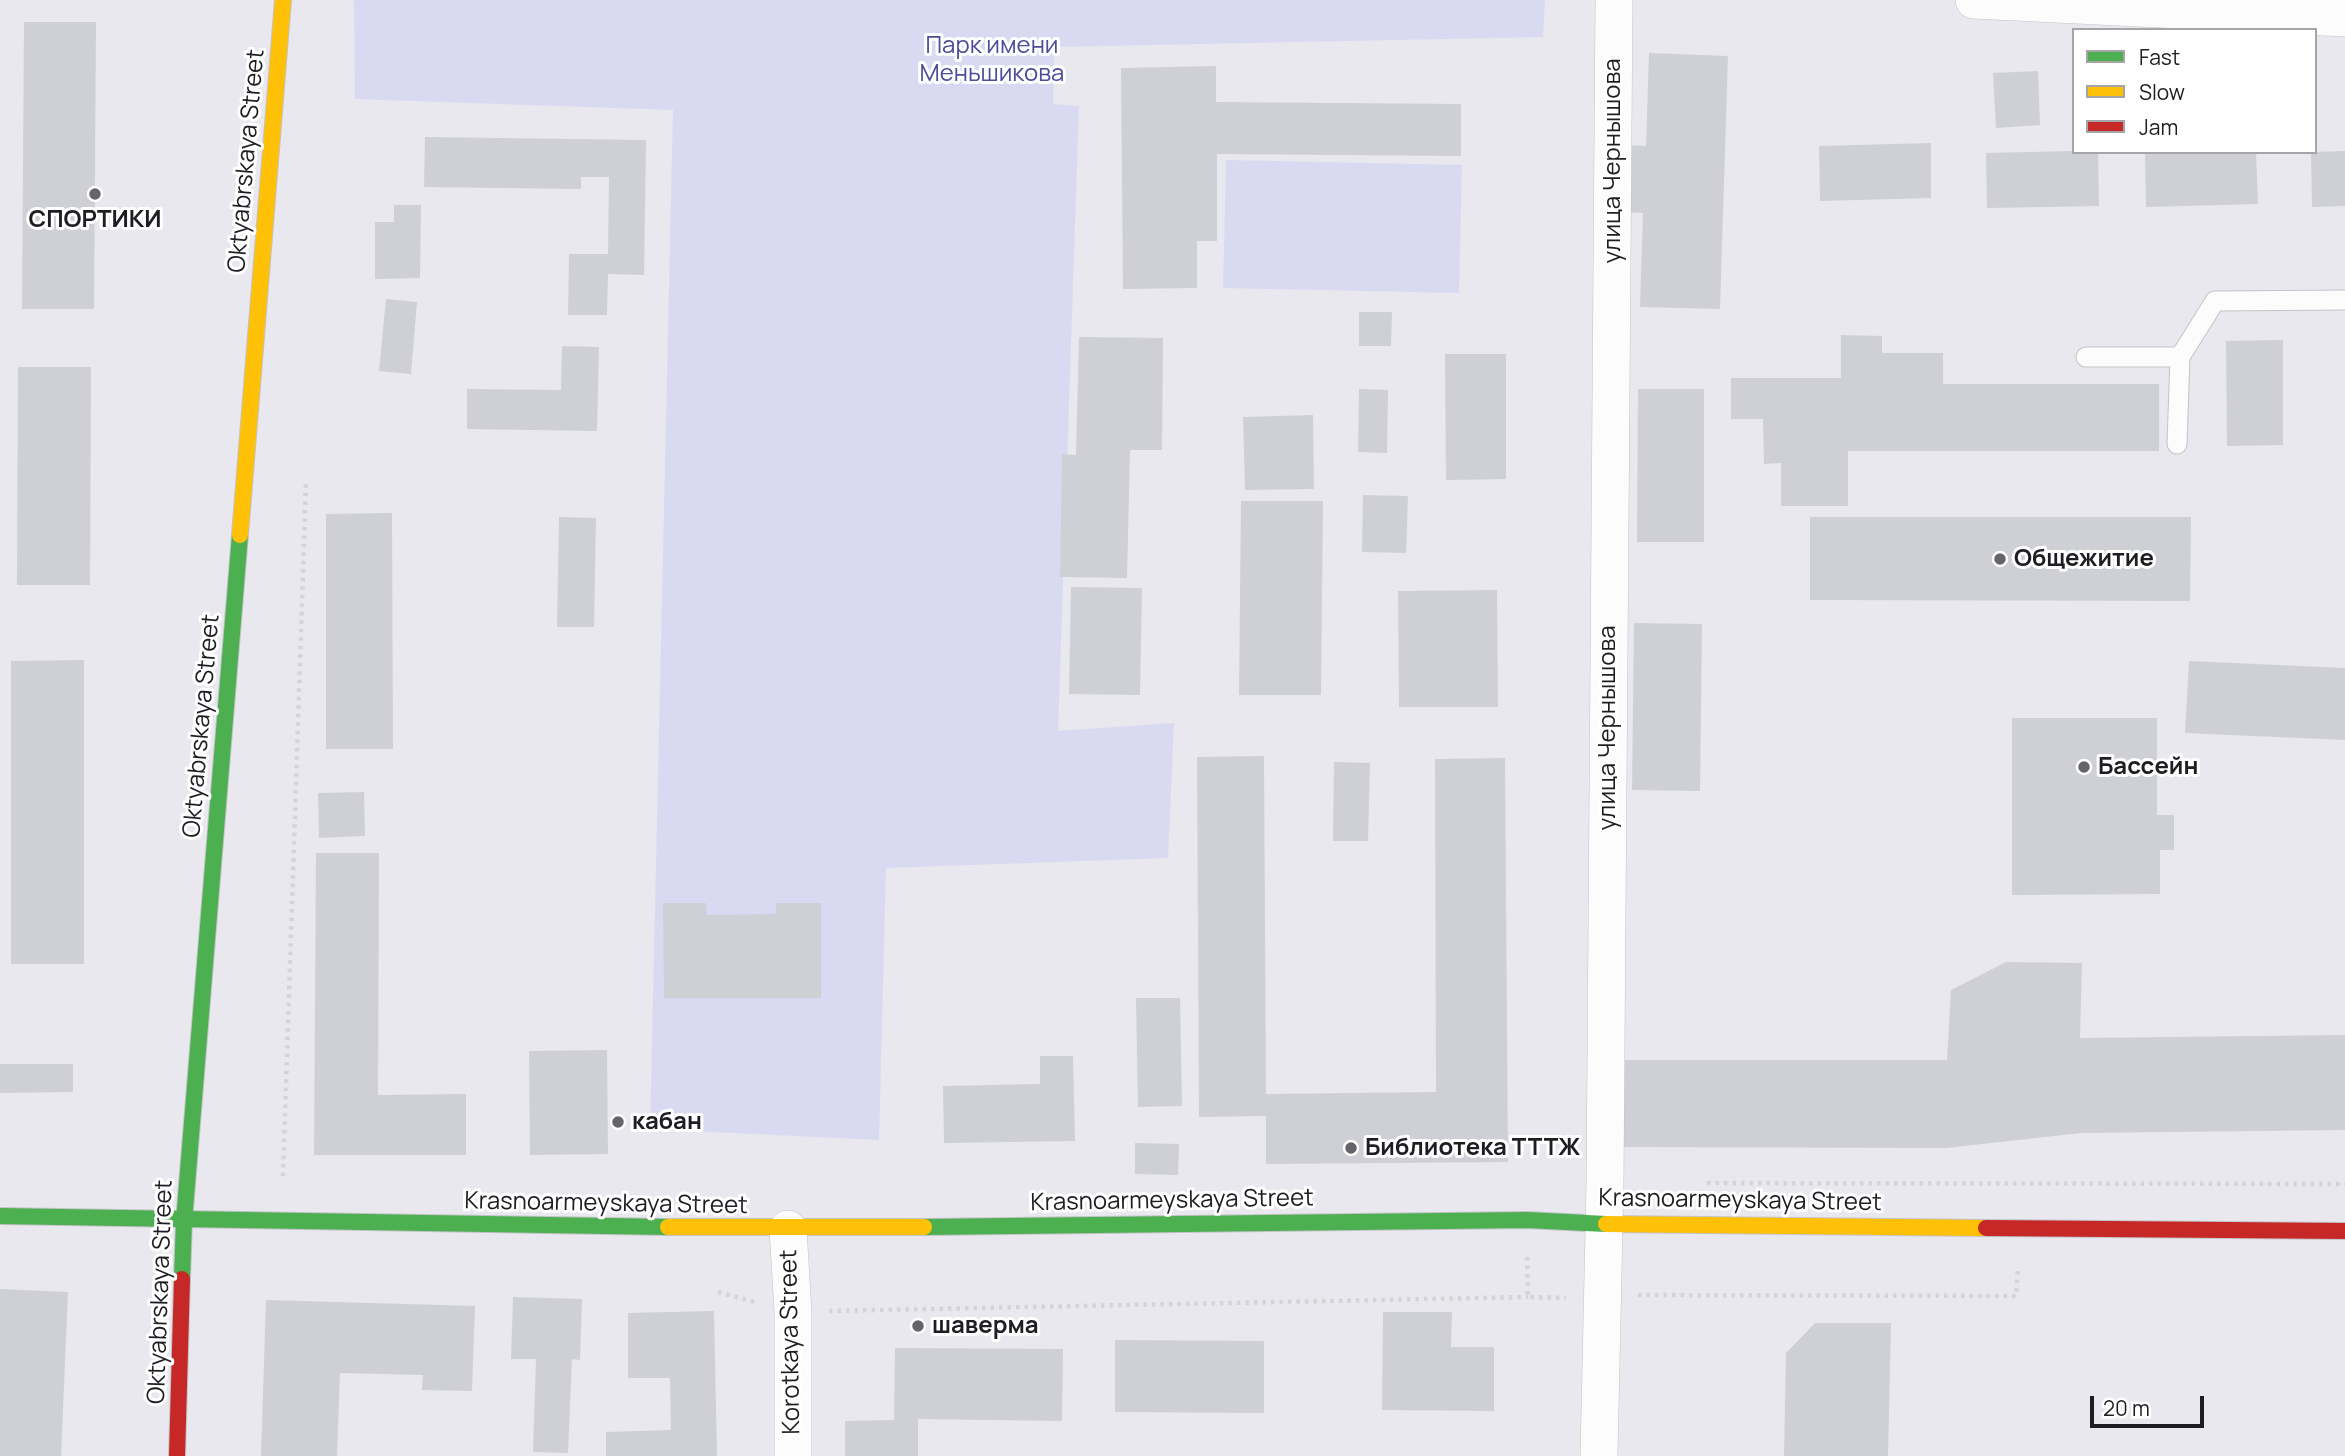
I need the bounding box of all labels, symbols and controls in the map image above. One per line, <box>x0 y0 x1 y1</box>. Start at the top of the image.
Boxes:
legend <box>2072 28 2317 154</box>
park label: Парк имени Меньшикова <box>920 32 1064 88</box>
text: Fast <box>2139 43 2180 71</box>
street label: Oktyabrskaya Street <box>223 48 271 274</box>
street label: улица Чернышова <box>1599 58 1627 264</box>
text: Slow <box>2139 78 2185 106</box>
text: Jam <box>2139 113 2178 141</box>
marker: СПОРТИКИ <box>87 186 103 202</box>
place label: СПОРТИКИ <box>29 206 161 234</box>
place label: Общежитие <box>2014 545 2154 573</box>
marker: Общежитие <box>1992 551 2008 567</box>
street label: Oktyabrskaya Street <box>178 613 226 839</box>
street label: улица Чернышова <box>1594 625 1622 831</box>
place label: Бассейн <box>2098 753 2198 781</box>
marker: Бассейн <box>2076 759 2092 775</box>
place label: кабан <box>632 1108 702 1136</box>
marker: кабан <box>610 1114 626 1130</box>
place label: Библиотека ТТТЖ <box>1365 1134 1580 1162</box>
marker: Библиотека ТТТЖ <box>1343 1140 1359 1156</box>
street label: Oktyabrskaya Street <box>143 1179 179 1405</box>
street label: Krasnoarmeyskaya Street <box>1030 1184 1314 1218</box>
street label: Krasnoarmeyskaya Street <box>1598 1184 1882 1218</box>
street label: Krasnoarmeyskaya Street <box>464 1187 748 1221</box>
street label: Korotkaya Street <box>775 1249 807 1435</box>
place label: шаверма <box>932 1312 1039 1340</box>
marker: шаверма <box>910 1318 926 1334</box>
scale bar <box>2093 1382 2207 1426</box>
text: 20 m <box>2103 1394 2150 1422</box>

